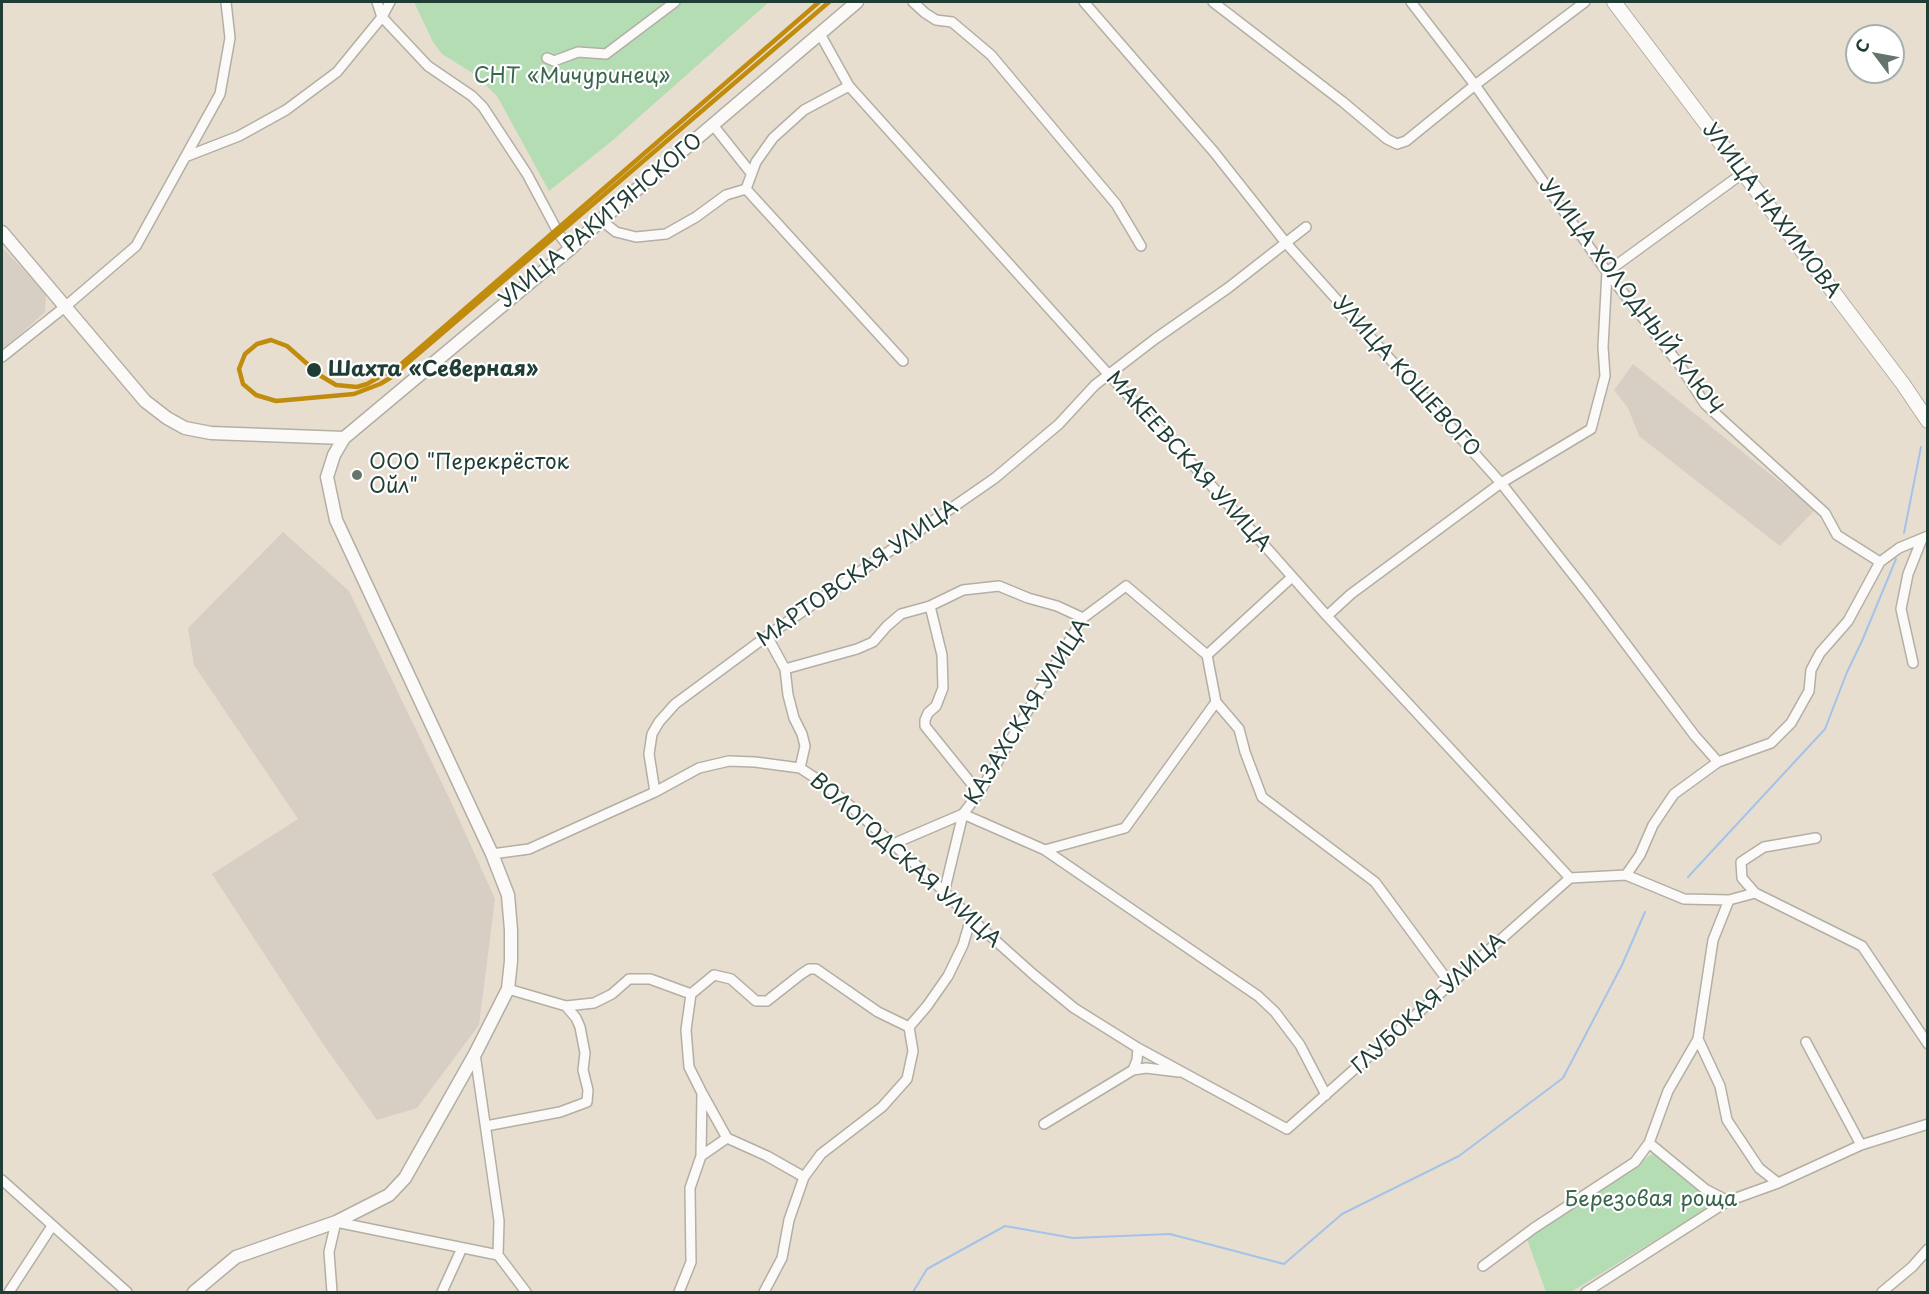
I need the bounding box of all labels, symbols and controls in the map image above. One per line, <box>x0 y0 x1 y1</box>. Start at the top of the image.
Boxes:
north arrow <box>1845 24 1905 84</box>
text: С <box>1848 34 1875 57</box>
park label: СНТ «Мичуринец» <box>474 64 670 90</box>
street label: УЛИЦА НАХИМОВА <box>1697 118 1845 304</box>
street label: УЛИЦА РАКИТЯНСКОГО <box>494 128 708 314</box>
street label: УЛИЦА ХОЛОДНЫЙ КЛЮЧ <box>1533 174 1727 420</box>
street label: УЛИЦА КОШЕВОГО <box>1327 291 1485 463</box>
place label: Шахта «Северная» <box>328 357 538 383</box>
marker: Шахта «Северная» <box>305 361 323 379</box>
street label: МАКЕЕВСКАЯ УЛИЦА <box>1100 367 1276 557</box>
place label: ООО "Перекрёсток Ойл" <box>369 450 569 500</box>
marker: ООО "Перекрёсток Ойл" <box>350 468 364 482</box>
street label: МАРТОВСКАЯ УЛИЦА <box>753 495 963 653</box>
street label: КАЗАХСКАЯ УЛИЦА <box>960 614 1096 810</box>
street label: ВОЛОГОДСКАЯ УЛИЦА <box>804 769 1006 953</box>
street label: ГЛУБОКАЯ УЛИЦА <box>1347 928 1511 1080</box>
park label: Березовая роща <box>1565 1187 1737 1213</box>

